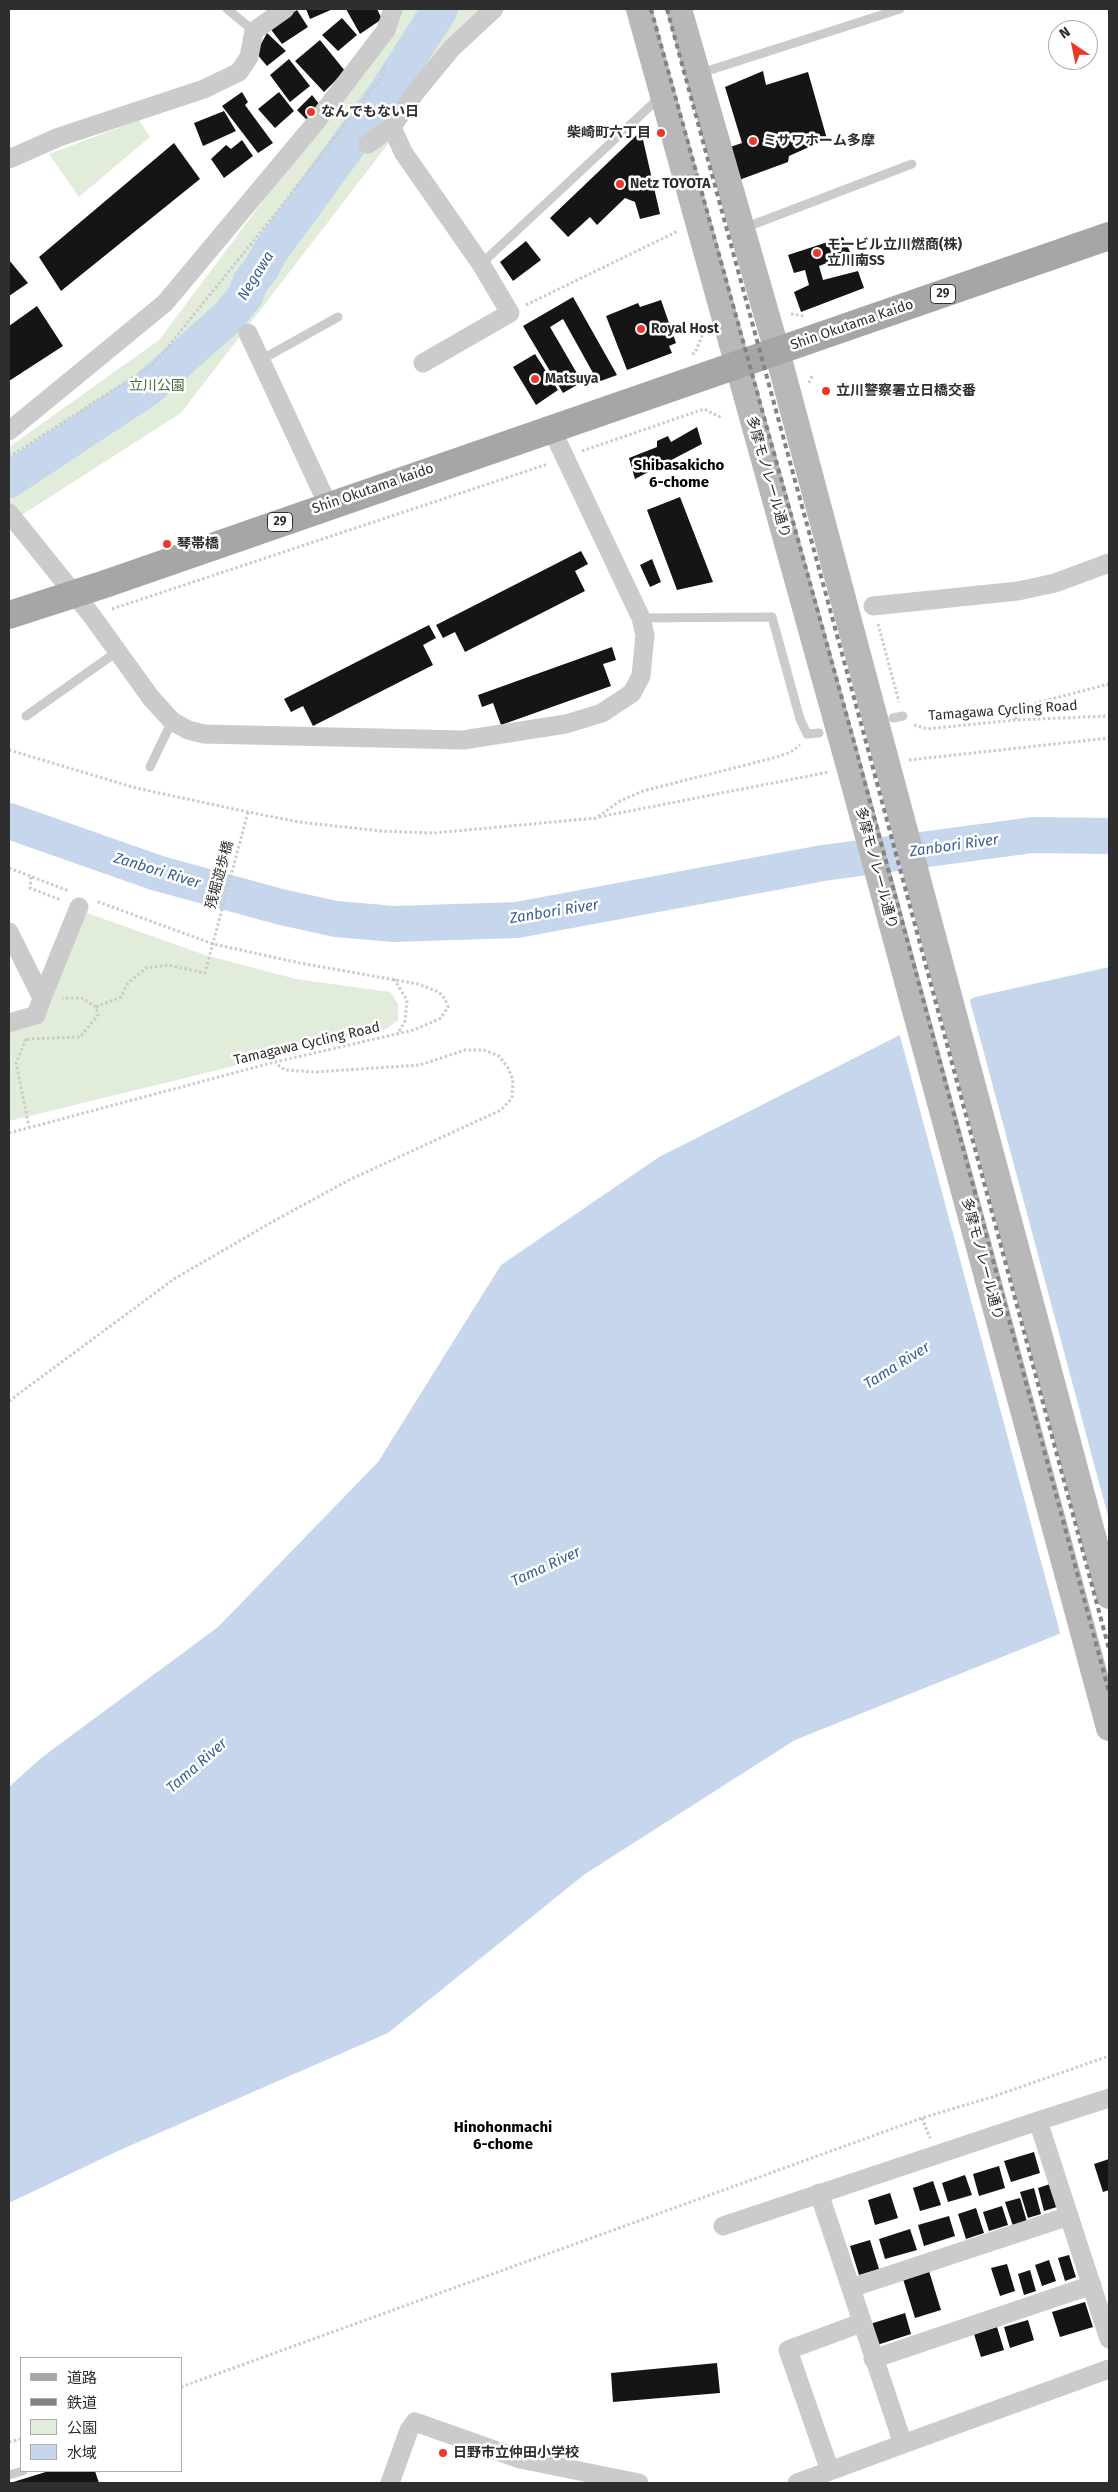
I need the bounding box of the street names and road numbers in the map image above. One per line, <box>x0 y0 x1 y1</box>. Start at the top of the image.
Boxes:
road number: 29 <box>930 284 956 304</box>
street label: Shin Okutama Kaido <box>788 296 916 354</box>
street label: 多摩モノレール通り <box>743 414 793 540</box>
street label: Shin Okutama kaido <box>310 460 436 518</box>
road number: 29 <box>268 512 292 532</box>
street label: Tamagawa Cycling Road <box>928 697 1078 725</box>
street label: 多摩モノレール通り <box>852 805 900 931</box>
street label: 残堀遊歩橋 <box>203 839 237 911</box>
street label: Tamagawa Cycling Road <box>232 1019 382 1069</box>
street label: 多摩モノレール通り <box>958 1196 1006 1322</box>

